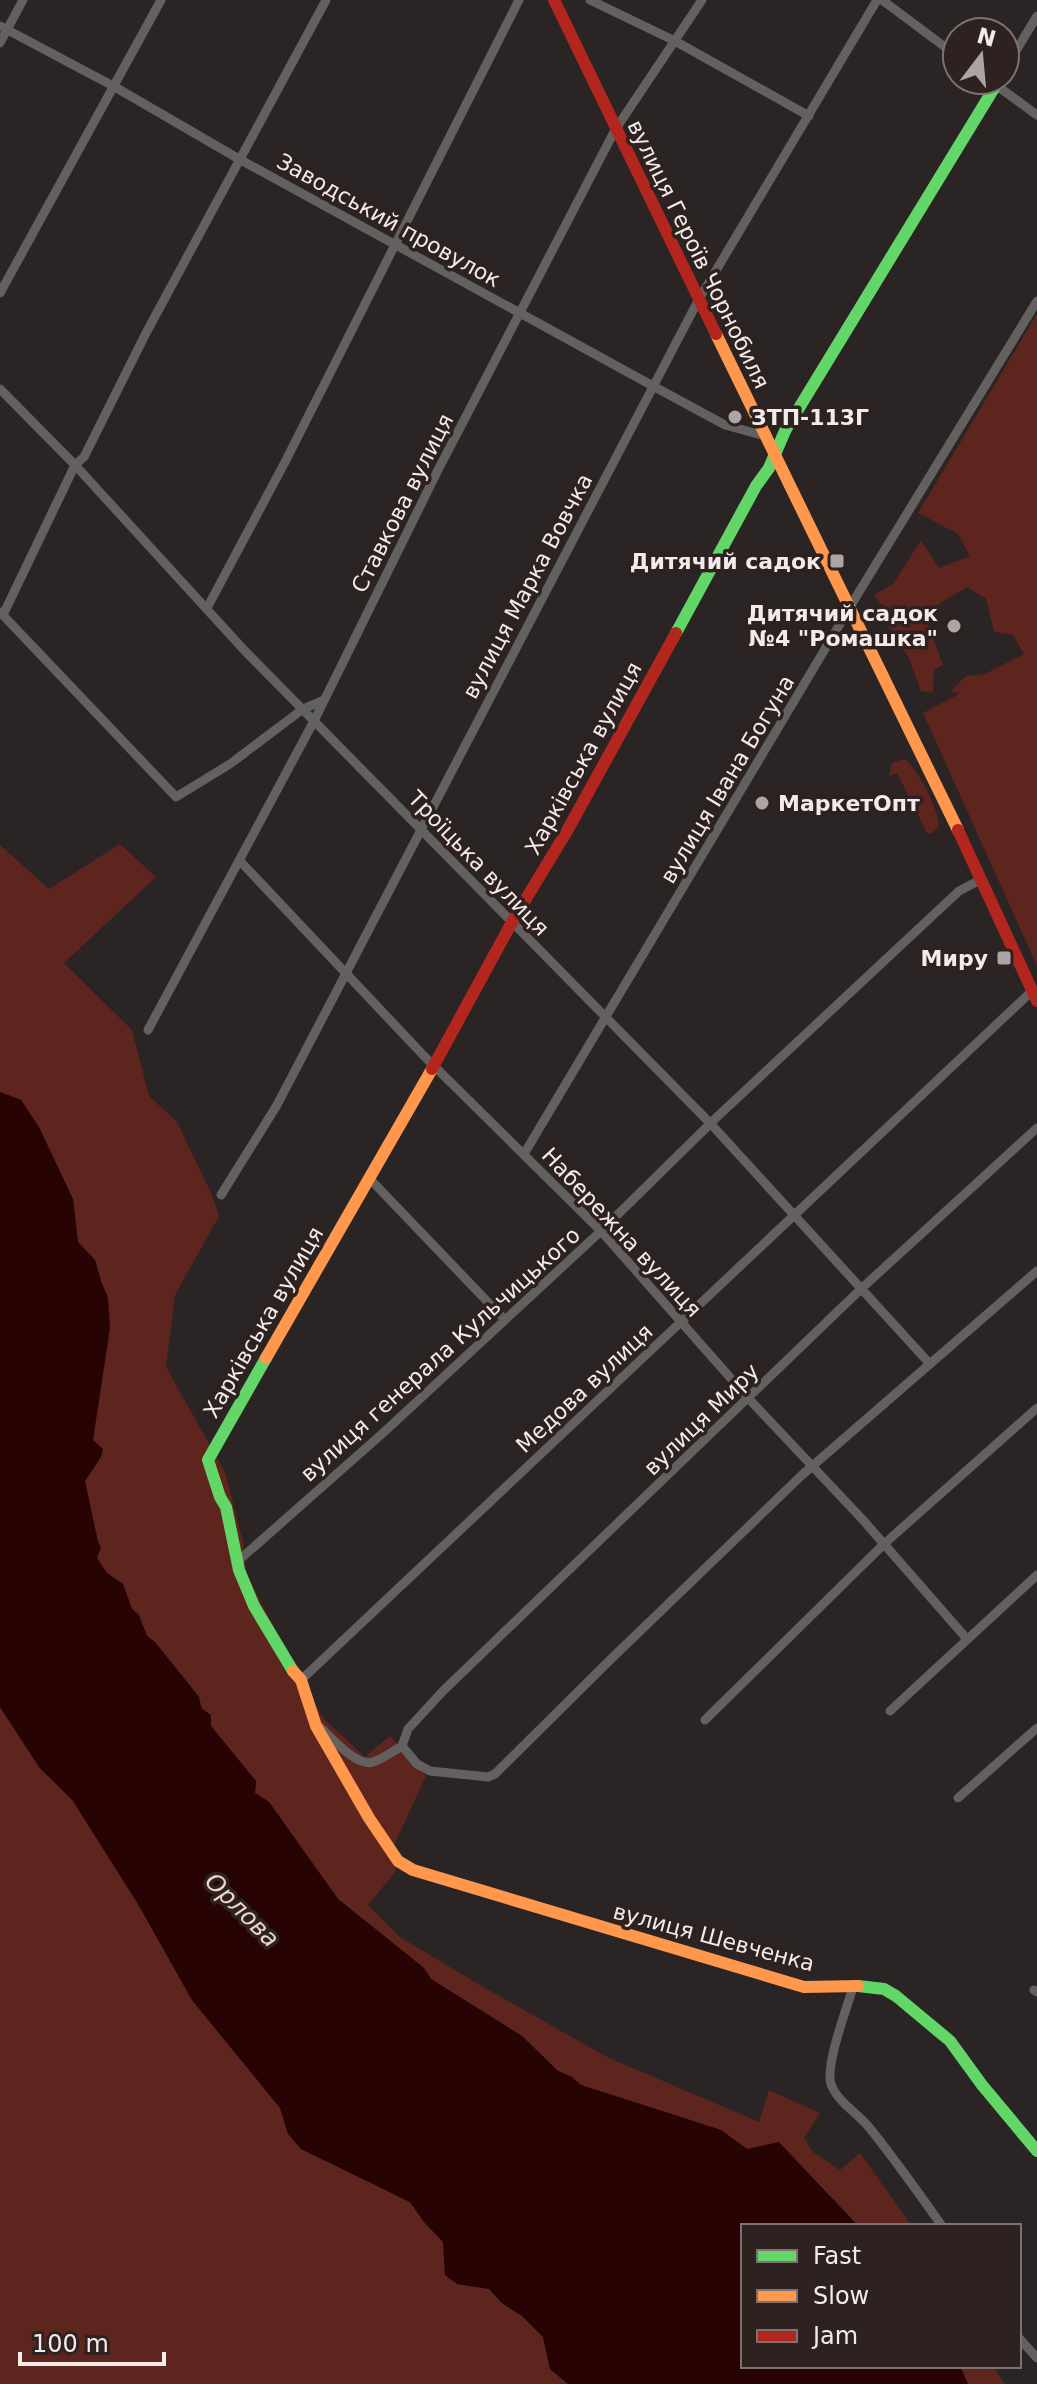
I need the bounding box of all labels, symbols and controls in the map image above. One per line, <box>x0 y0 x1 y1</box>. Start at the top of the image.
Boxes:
north arrow <box>941 16 1021 96</box>
text: N <box>974 23 999 52</box>
street label: вулиця Героїв Чорнобиля <box>623 116 775 393</box>
street label: Заводський провулок <box>273 148 505 292</box>
place label: ЗТП-113Г <box>751 405 869 430</box>
marker: ЗТП-113Г <box>726 408 744 426</box>
street label: Ставкова вулиця <box>347 410 458 597</box>
street label: вулиця Марка Вовчка <box>457 470 597 703</box>
place label: Дитячий садок <box>630 549 821 574</box>
marker: Дитячий садок <box>828 552 846 570</box>
place label: Дитячий садок №4 "Ромашка" <box>747 601 938 651</box>
marker: Дитячий садок №4 "Ромашка" <box>945 617 963 635</box>
street label: Харківська вулиця <box>520 658 647 859</box>
street label: вулиця Івана Богуна <box>655 671 800 888</box>
street label: Троїцька вулиця <box>403 785 554 941</box>
place label: МаркетОпт <box>778 791 920 816</box>
marker: МаркетОпт <box>753 794 771 812</box>
place label: Миру <box>921 946 988 971</box>
marker: Миру <box>995 949 1013 967</box>
street label: Набережна вулиця <box>537 1143 706 1322</box>
street label: Харківська вулиця <box>199 1222 328 1422</box>
street label: вулиця генерала Кульчицького <box>296 1222 585 1487</box>
street label: Медова вулиця <box>511 1319 658 1458</box>
street label: вулиця Миру <box>639 1358 764 1480</box>
water label: Орлова <box>199 1867 285 1953</box>
street label: вулиця Шевченка <box>611 1899 817 1976</box>
legend <box>741 2224 1021 2368</box>
text: Fast <box>813 2242 861 2270</box>
text: Slow <box>813 2282 869 2310</box>
scale bar <box>20 2316 164 2366</box>
text: Jam <box>811 2322 858 2350</box>
text: 100 m <box>32 2330 109 2358</box>

